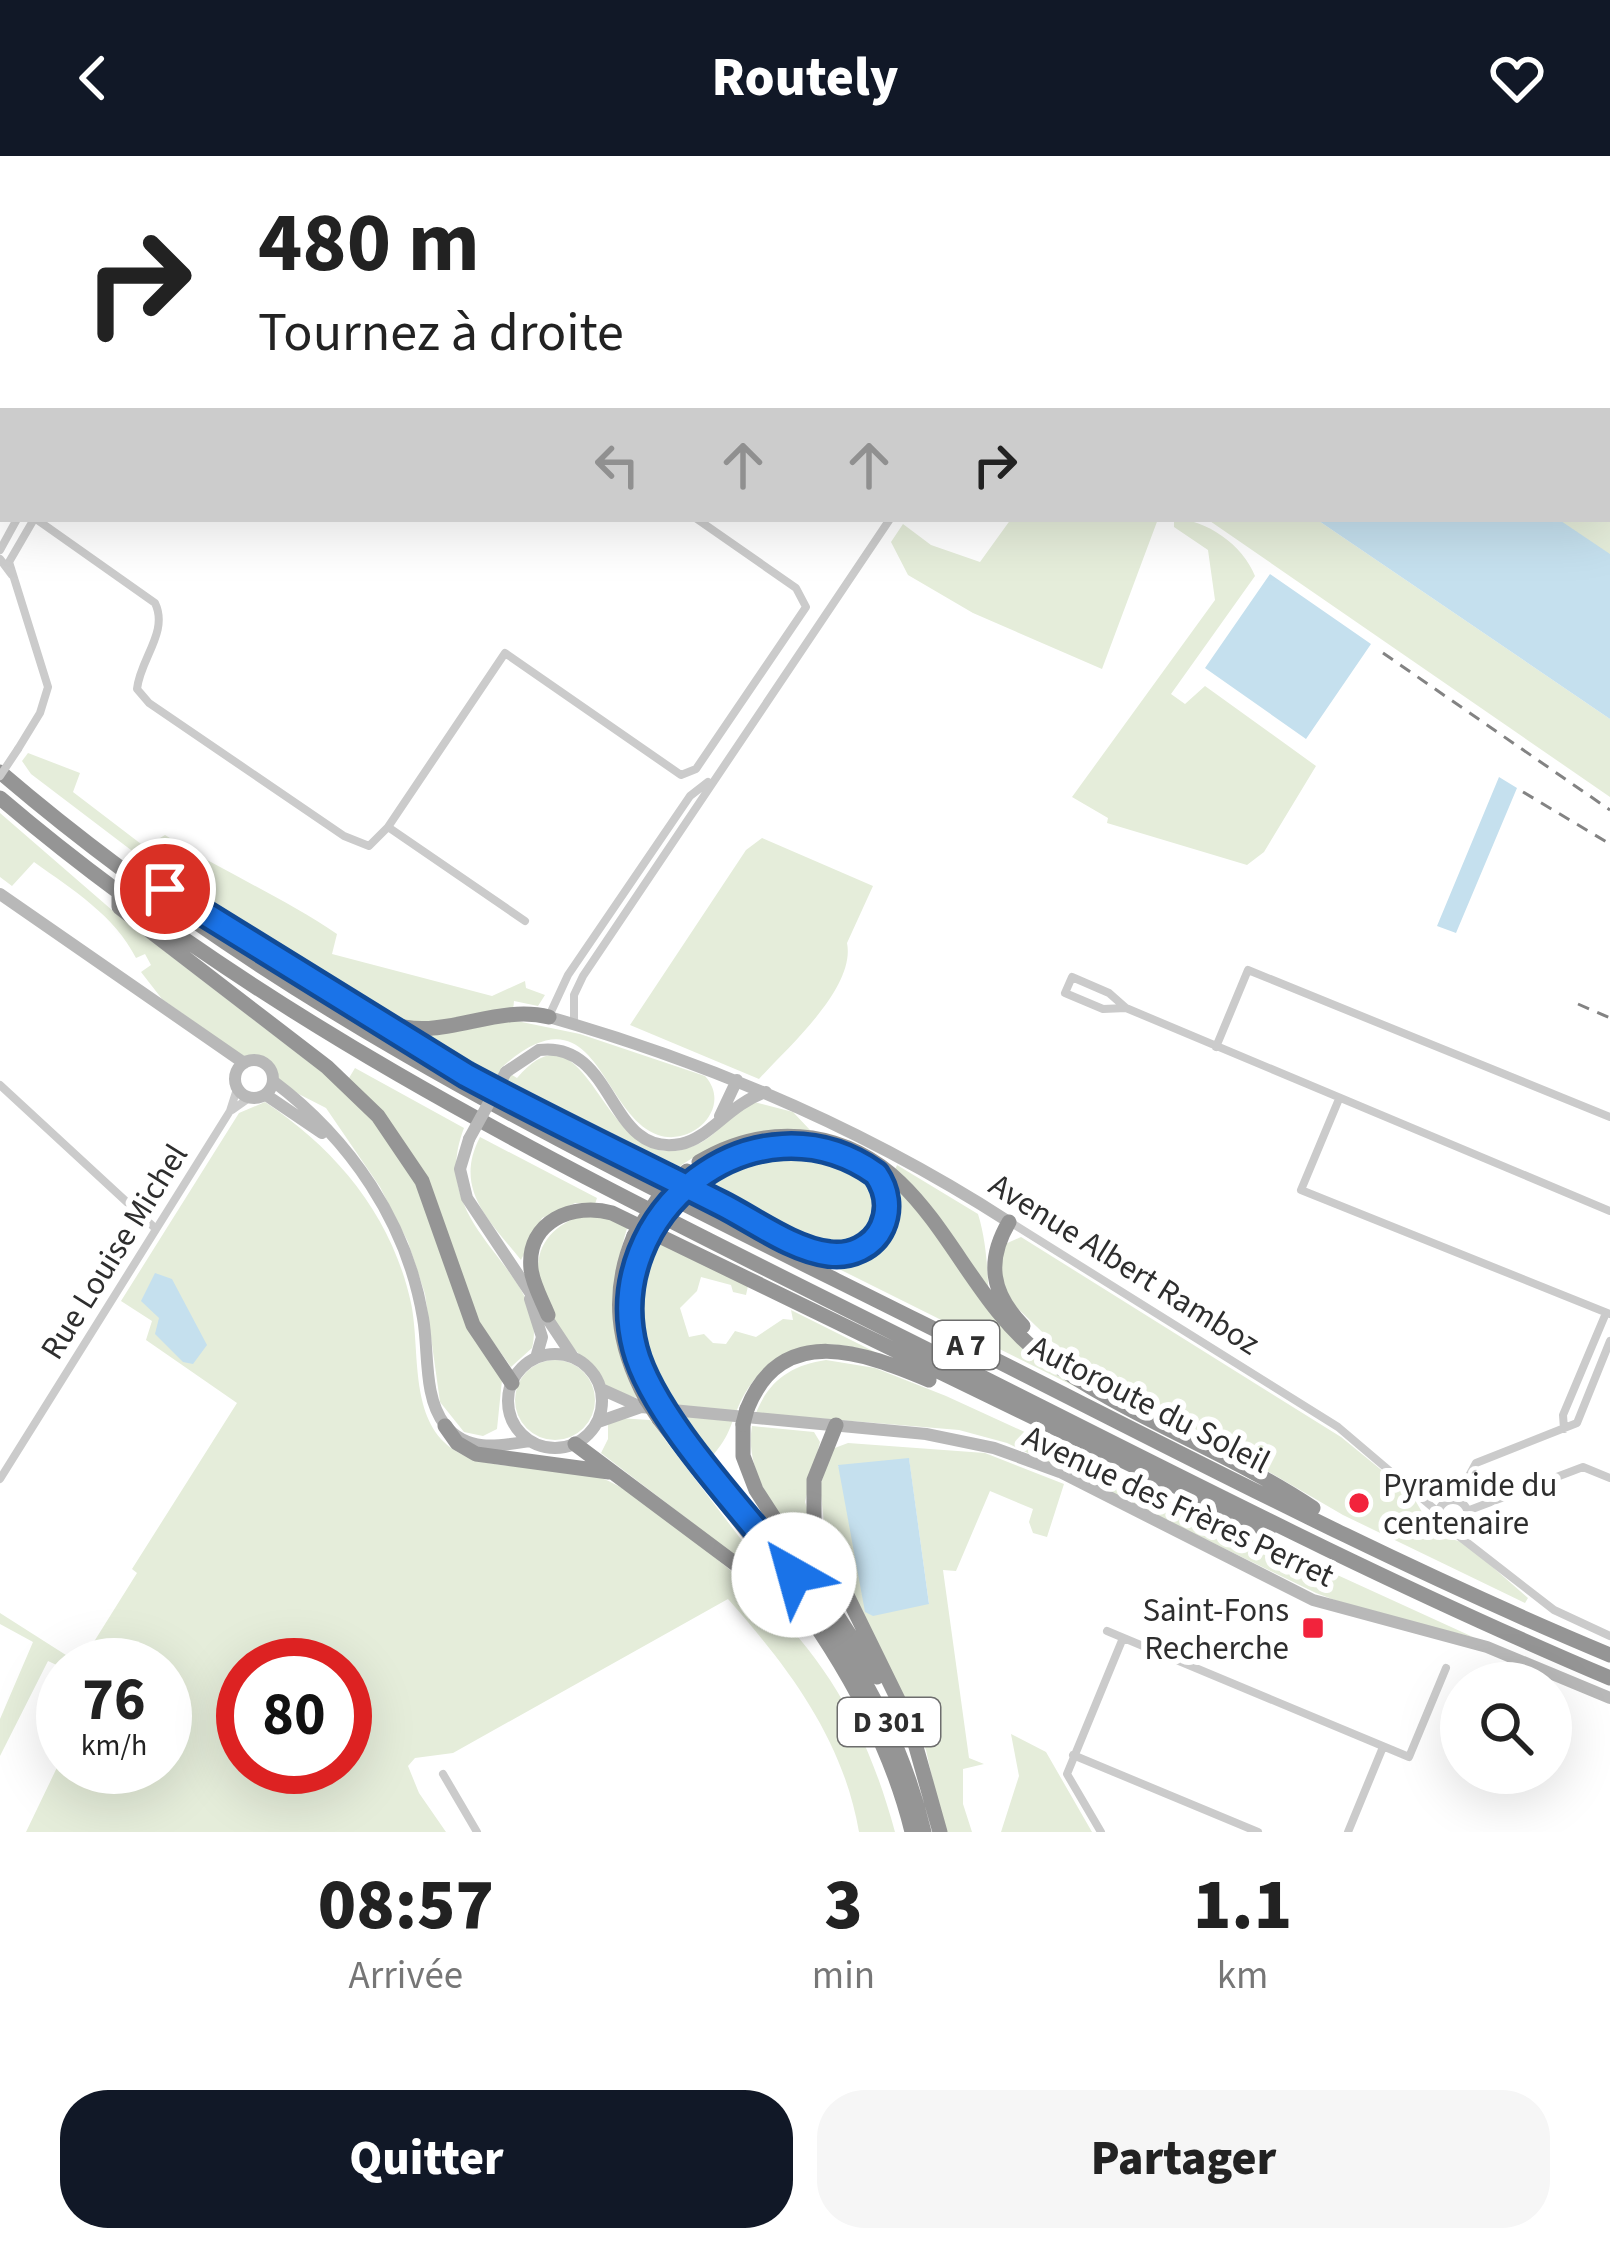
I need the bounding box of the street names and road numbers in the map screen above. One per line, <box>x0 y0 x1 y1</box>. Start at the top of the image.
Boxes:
street label: Rue Louise Michel <box>29 1135 199 1369</box>
street label: Avenue Albert Ramboz <box>980 1162 1269 1367</box>
road number: A 7 <box>933 1321 999 1369</box>
street label: Autoroute du Soleil <box>1021 1323 1278 1485</box>
street label: Avenue des Frères Perret <box>1015 1414 1342 1599</box>
road number: D 301 <box>838 1698 940 1746</box>

